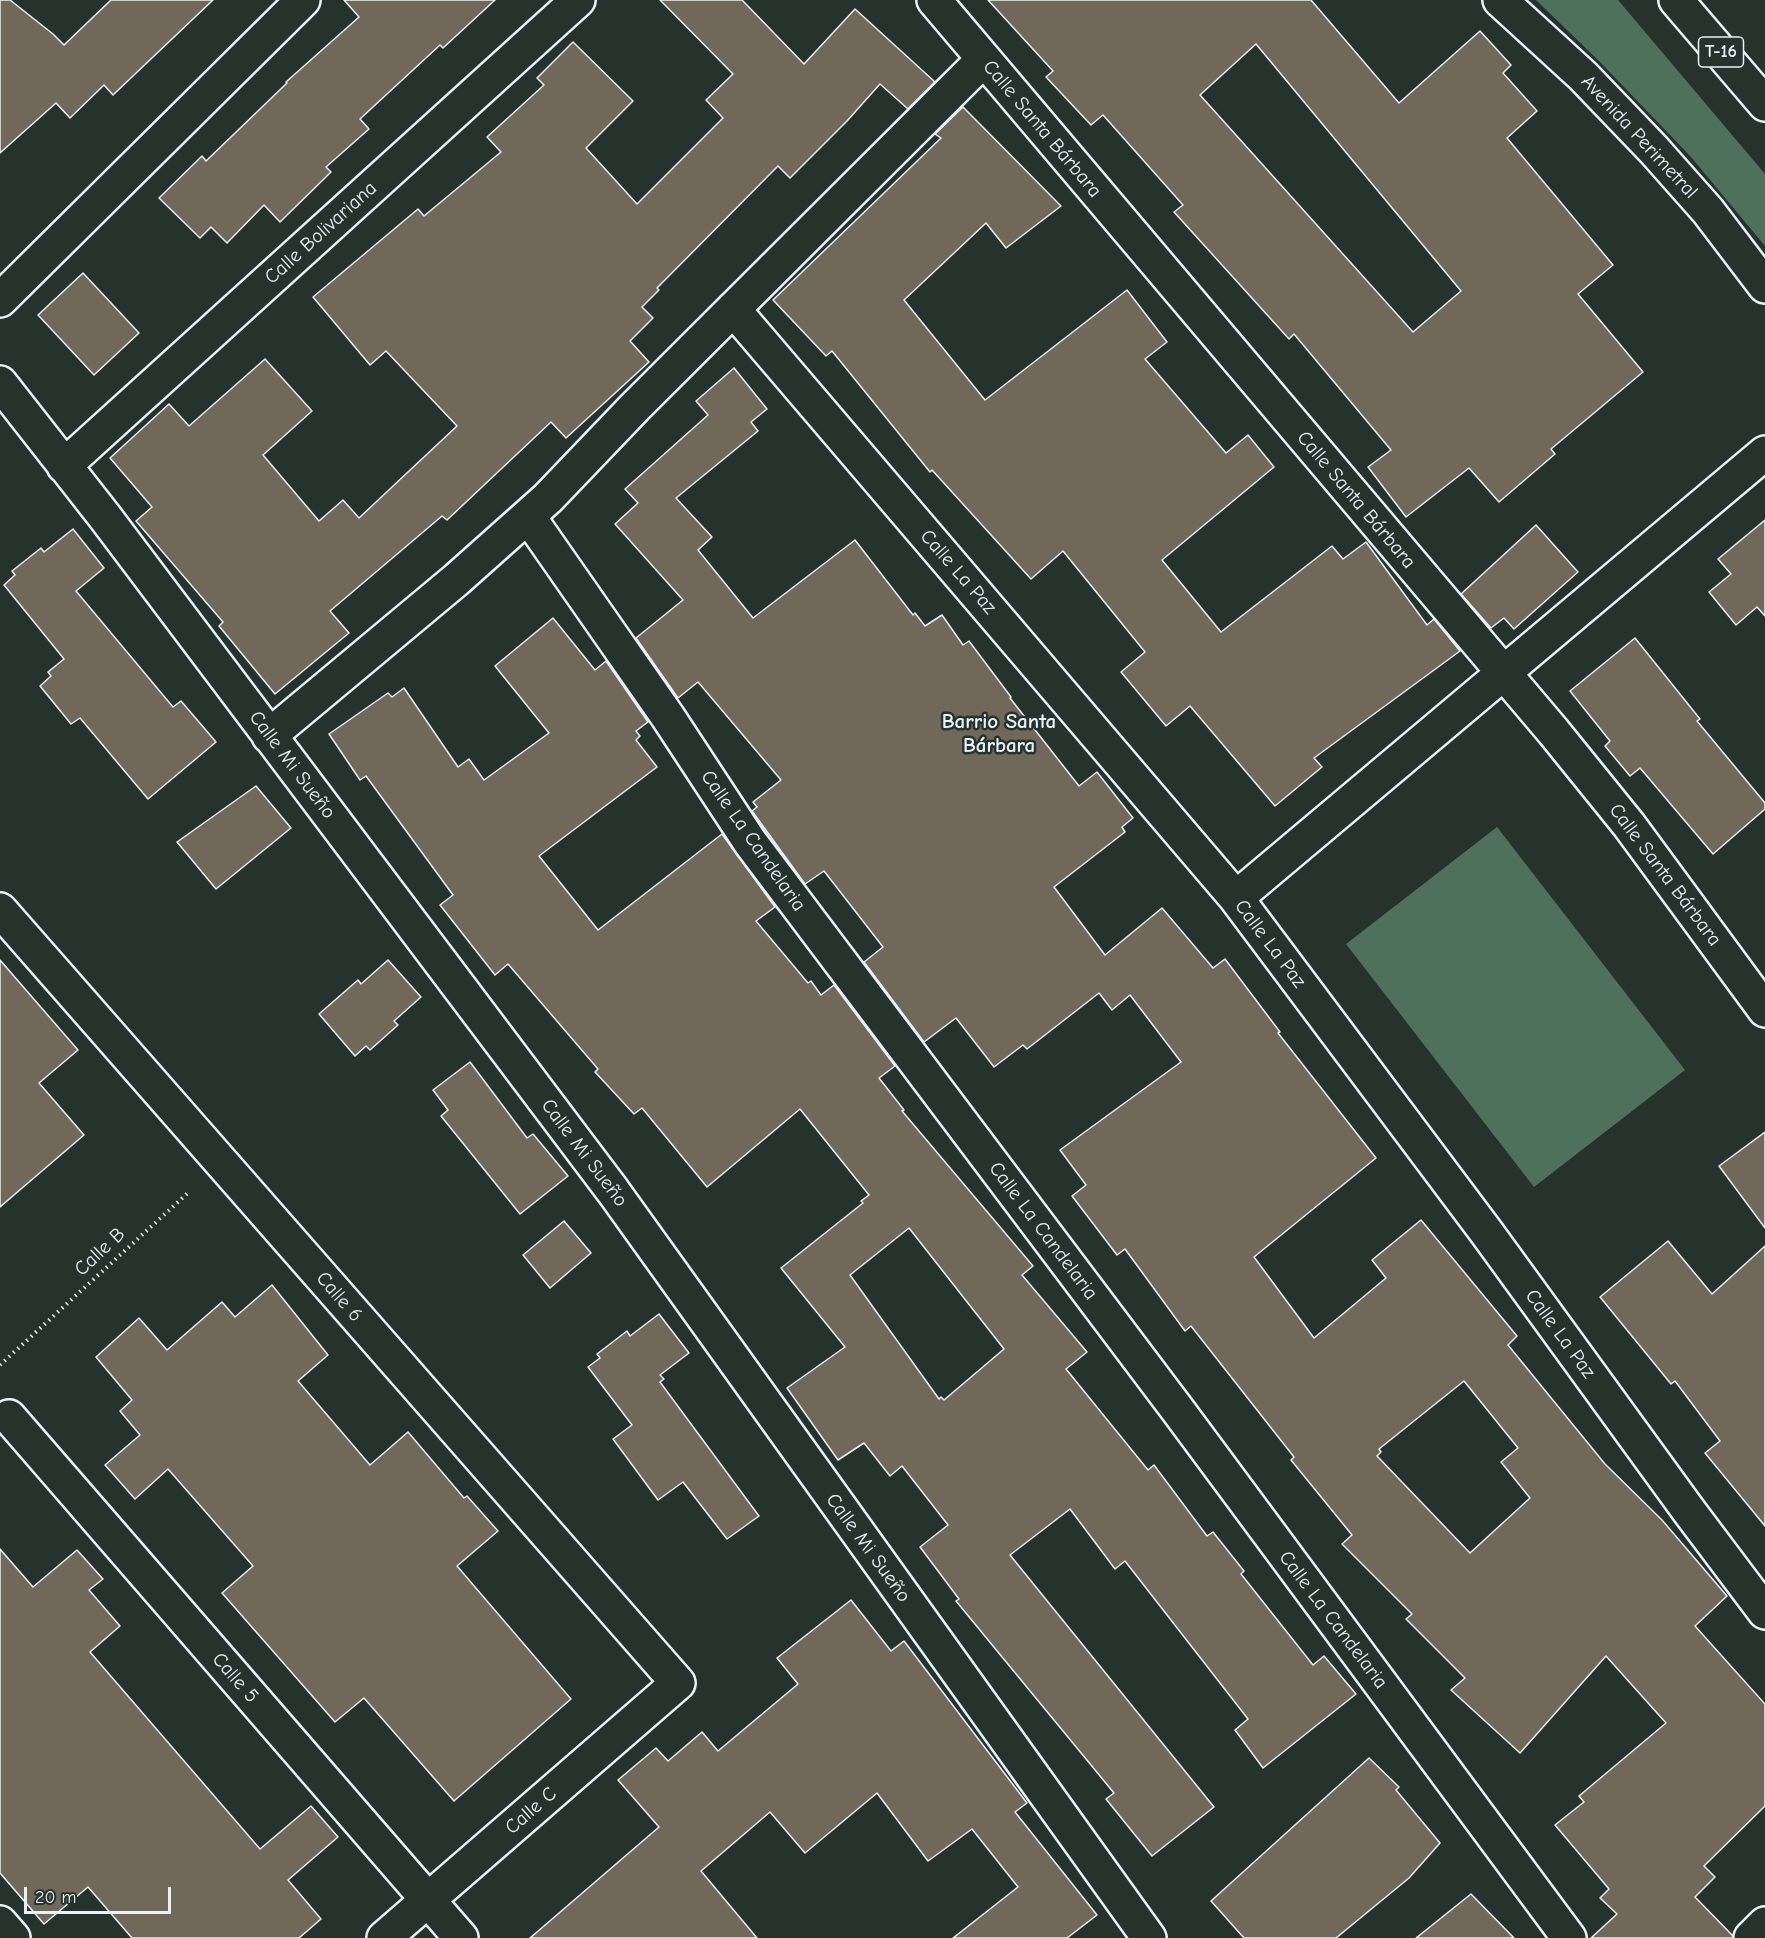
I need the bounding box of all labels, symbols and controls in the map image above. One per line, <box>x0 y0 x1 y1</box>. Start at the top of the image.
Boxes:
road number: T-16 <box>1698 37 1744 67</box>
street label: Calle Santa Bárbara <box>977 55 1107 203</box>
street label: Avenida Perimetral <box>1576 70 1702 204</box>
street label: Calle Bolivariana <box>260 176 382 290</box>
street label: Calle Santa Bárbara <box>1291 426 1421 574</box>
street label: Calle La Paz <box>915 525 1001 619</box>
street label: Calle Mi Sueño <box>244 706 340 824</box>
district label: Barrio Santa Bárbara <box>942 709 1056 759</box>
street label: Calle La Candelaria <box>695 766 811 916</box>
street label: Calle Santa Bárbara <box>1604 799 1726 951</box>
street label: Calle La Paz <box>1229 895 1311 993</box>
street label: Calle Mi Sueño <box>536 1094 632 1212</box>
street label: Calle La Candelaria <box>983 1157 1103 1305</box>
street label: Calle B <box>70 1223 130 1281</box>
street label: Calle 6 <box>311 1267 367 1327</box>
street label: Calle La Paz <box>1520 1285 1600 1383</box>
street label: Calle Mi Sueño <box>820 1489 916 1607</box>
street label: Calle La Candelaria <box>1273 1546 1393 1694</box>
street label: Calle 5 <box>207 1648 263 1708</box>
street label: Calle C <box>500 1782 562 1840</box>
scale bar <box>27 1875 174 1913</box>
text: 20 m <box>35 1887 76 1908</box>

